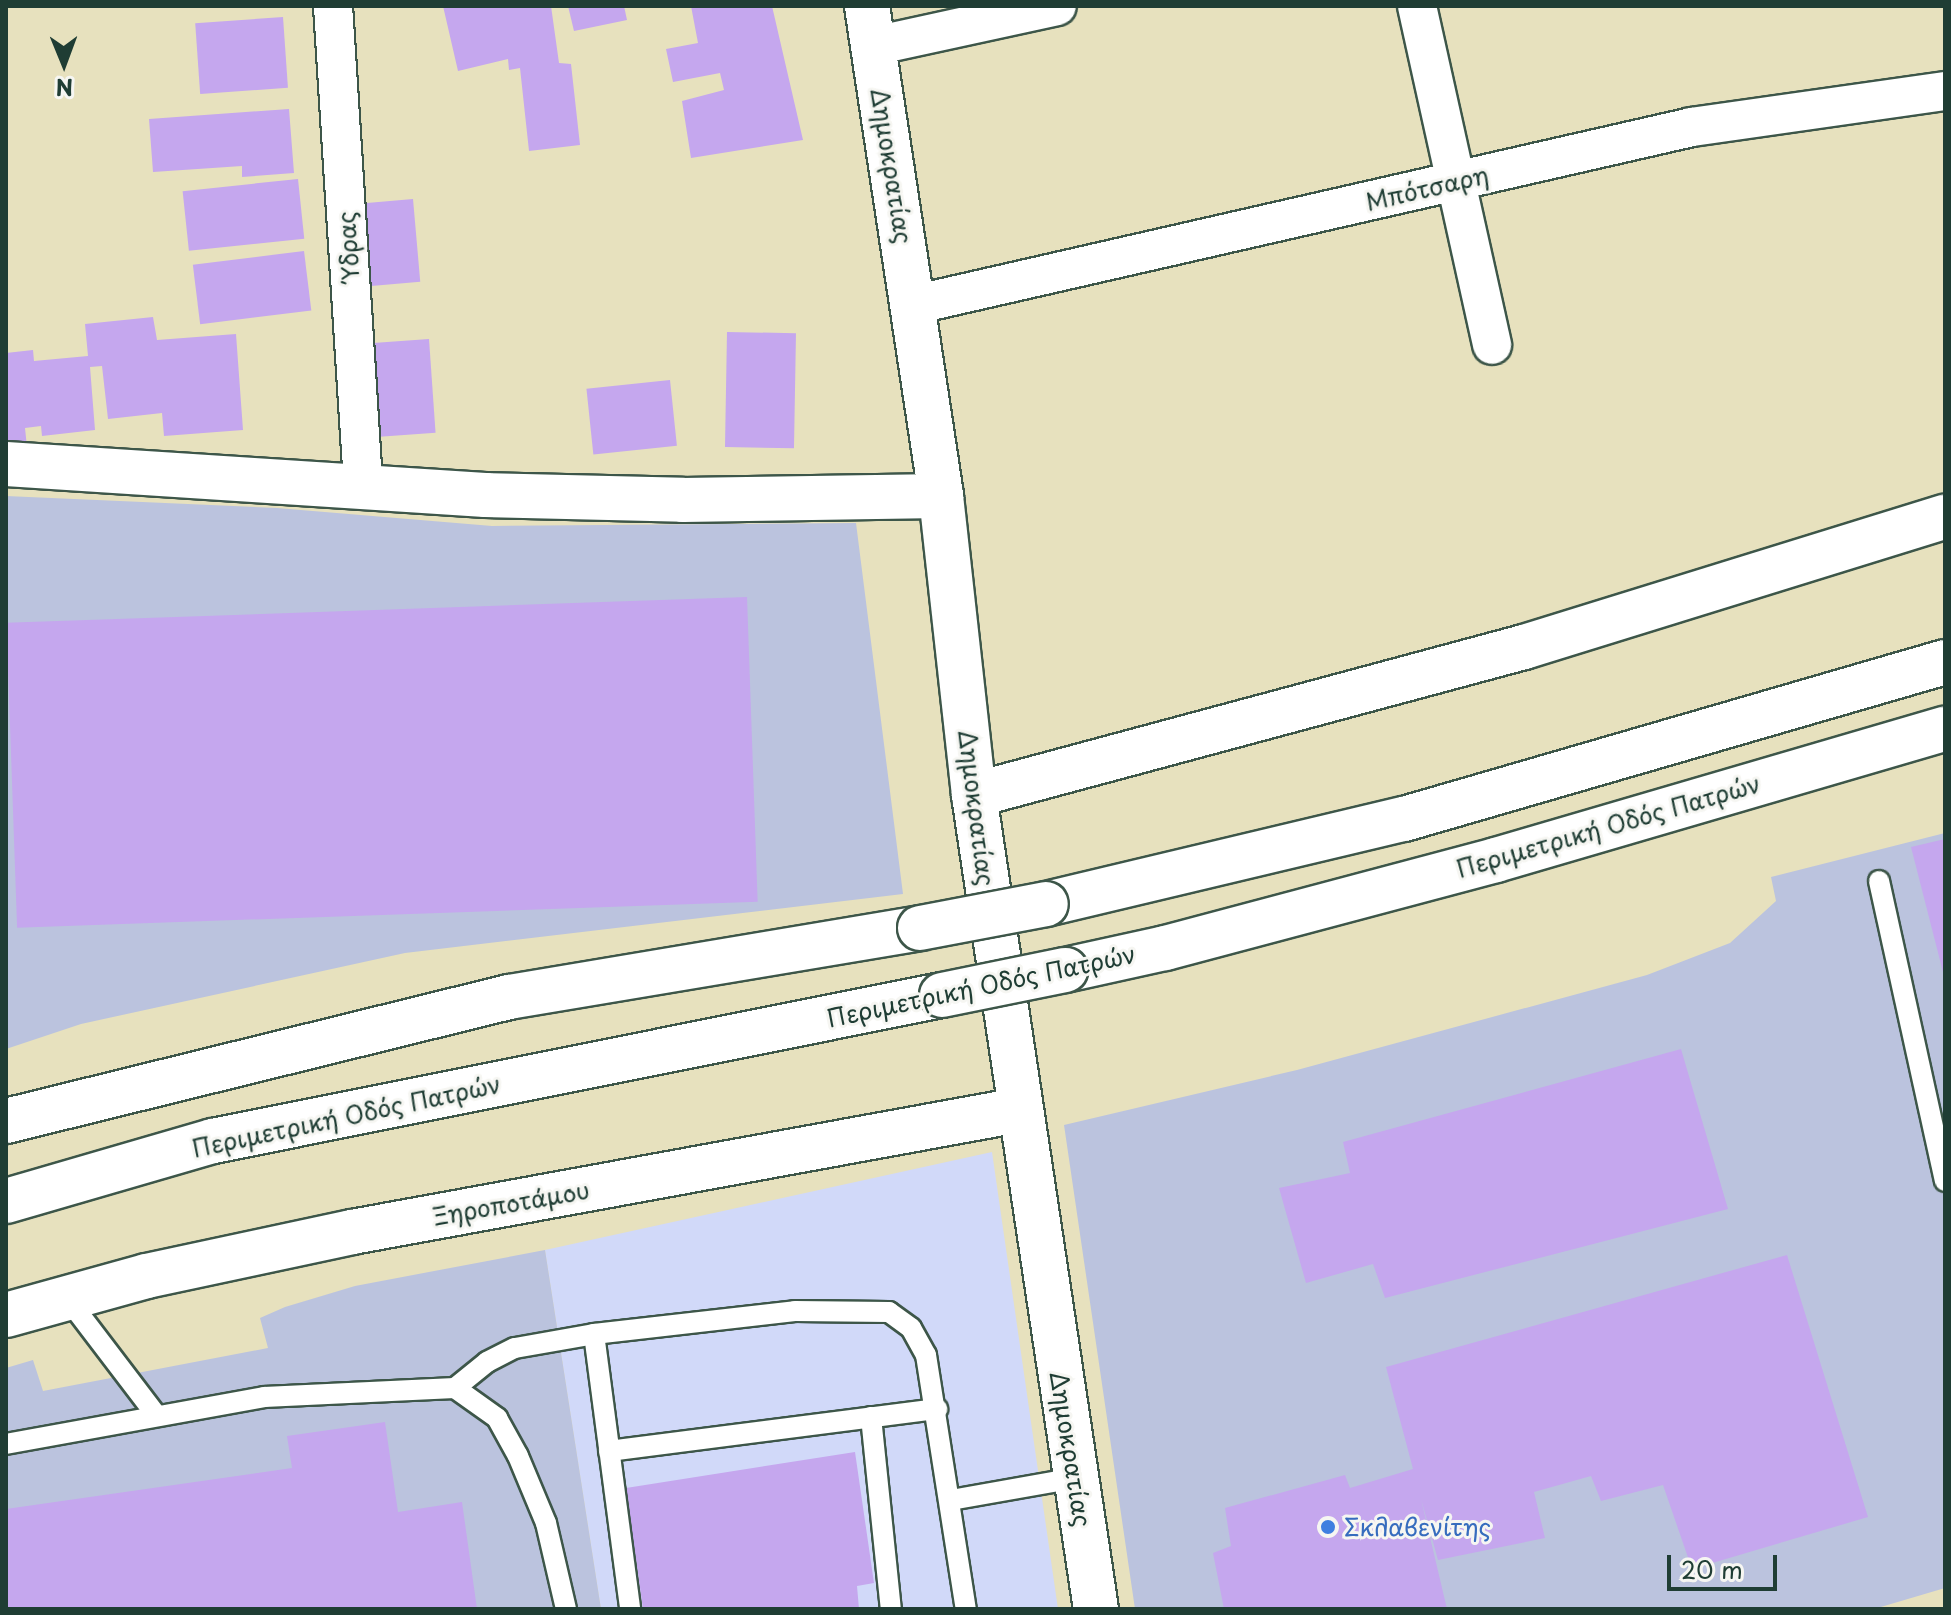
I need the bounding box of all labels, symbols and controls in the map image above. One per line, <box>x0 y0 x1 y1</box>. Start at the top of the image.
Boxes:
north arrow <box>24 24 104 104</box>
text: N <box>55 72 73 105</box>
street label: Δημοκρατίας <box>865 86 919 246</box>
street label: Μπότσαρη <box>1363 160 1491 216</box>
street label: Ύδρας <box>331 211 365 281</box>
street label: Δημοκρατίας <box>953 728 1001 888</box>
street label: Περιμετρική Οδός Πατρών <box>1452 769 1764 883</box>
street label: Περιμετρική Οδός Πατρών <box>823 939 1139 1033</box>
street label: Περιμετρική Οδός Πατρών <box>188 1069 504 1163</box>
street label: Ξηροποτάμου <box>430 1175 592 1231</box>
street label: Δημοκρατίας <box>1044 1369 1098 1529</box>
place label: Σκλαβενίτης <box>1344 1513 1491 1541</box>
marker: Σκλαβενίτης <box>1319 1518 1337 1536</box>
scale bar <box>1671 1539 1781 1589</box>
text: 20 m <box>1681 1551 1743 1587</box>

